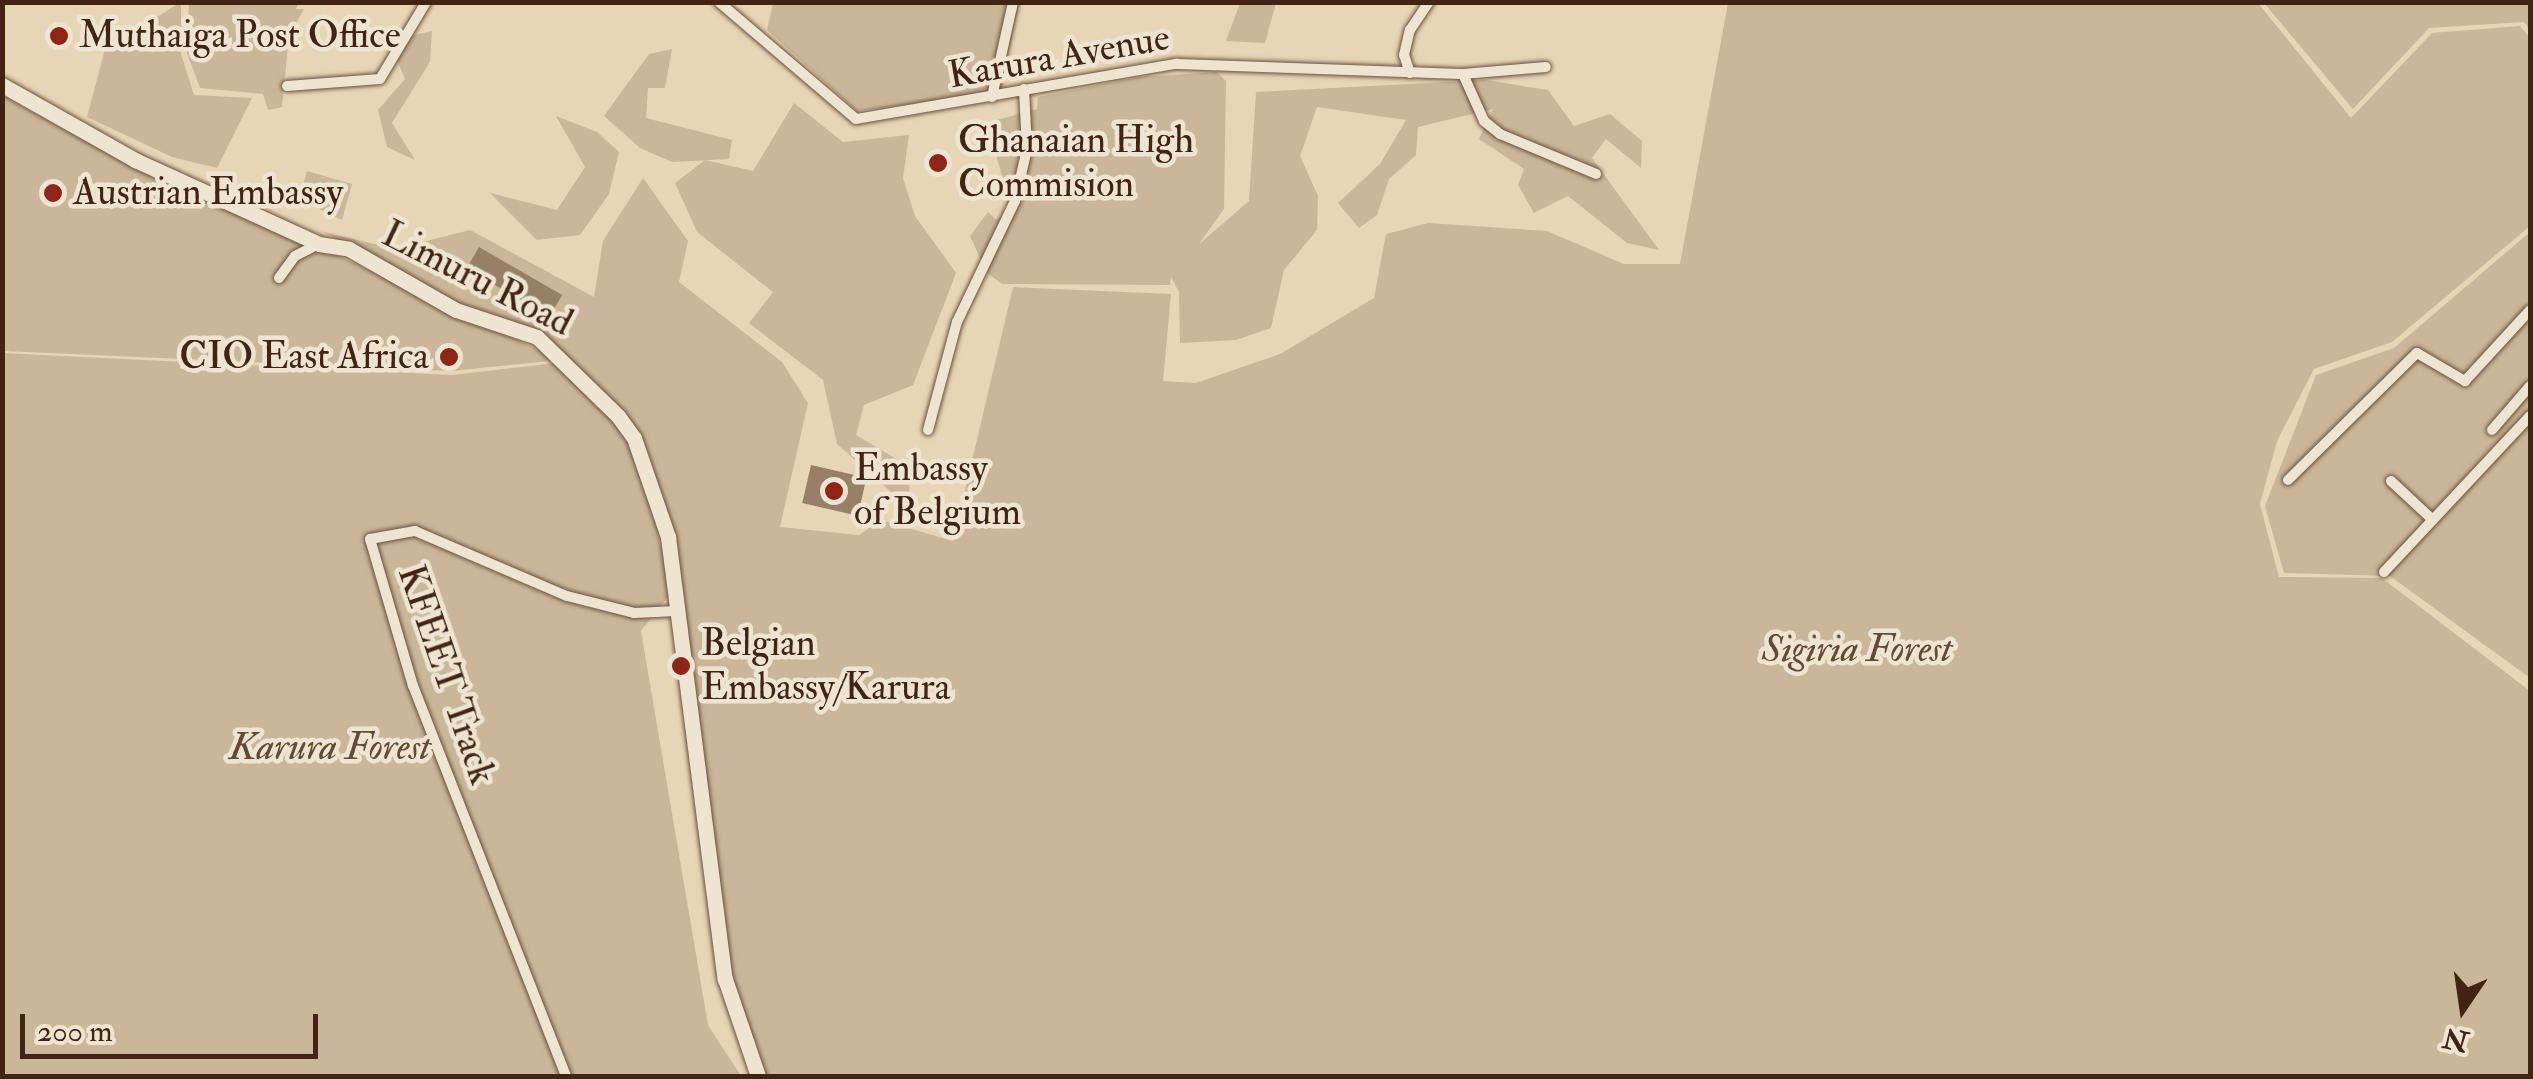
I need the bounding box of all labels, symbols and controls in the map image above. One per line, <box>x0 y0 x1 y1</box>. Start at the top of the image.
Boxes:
place label: Muthaiga Post Office <box>79 13 401 59</box>
street label: Karura Avenue <box>945 15 1173 99</box>
marker: Muthaiga Post Office <box>48 25 70 47</box>
place label: Ghanaian High Commision <box>958 118 1194 208</box>
marker: Ghanaian High Commision <box>927 152 949 174</box>
place label: Austrian Embassy <box>73 170 343 216</box>
marker: Austrian Embassy <box>42 182 64 204</box>
street label: Limuru Road <box>374 212 580 346</box>
place label: CIO East Africa <box>179 334 429 380</box>
marker: CIO East Africa <box>438 346 460 368</box>
place label: Embassy of Belgium <box>854 446 1021 536</box>
marker: Embassy of Belgium <box>823 480 845 502</box>
street label: KFEET Track <box>387 559 505 791</box>
place label: Belgian Embassy/Karura <box>701 621 950 711</box>
park label: Sigiria Forest <box>1762 627 1952 673</box>
marker: Belgian Embassy/Karura <box>670 655 692 677</box>
park label: Karura Forest <box>229 725 431 771</box>
north arrow <box>2413 959 2513 1059</box>
scale bar <box>25 994 322 1056</box>
text: 200 m <box>37 1013 113 1050</box>
text: N <box>2440 1019 2472 1059</box>

